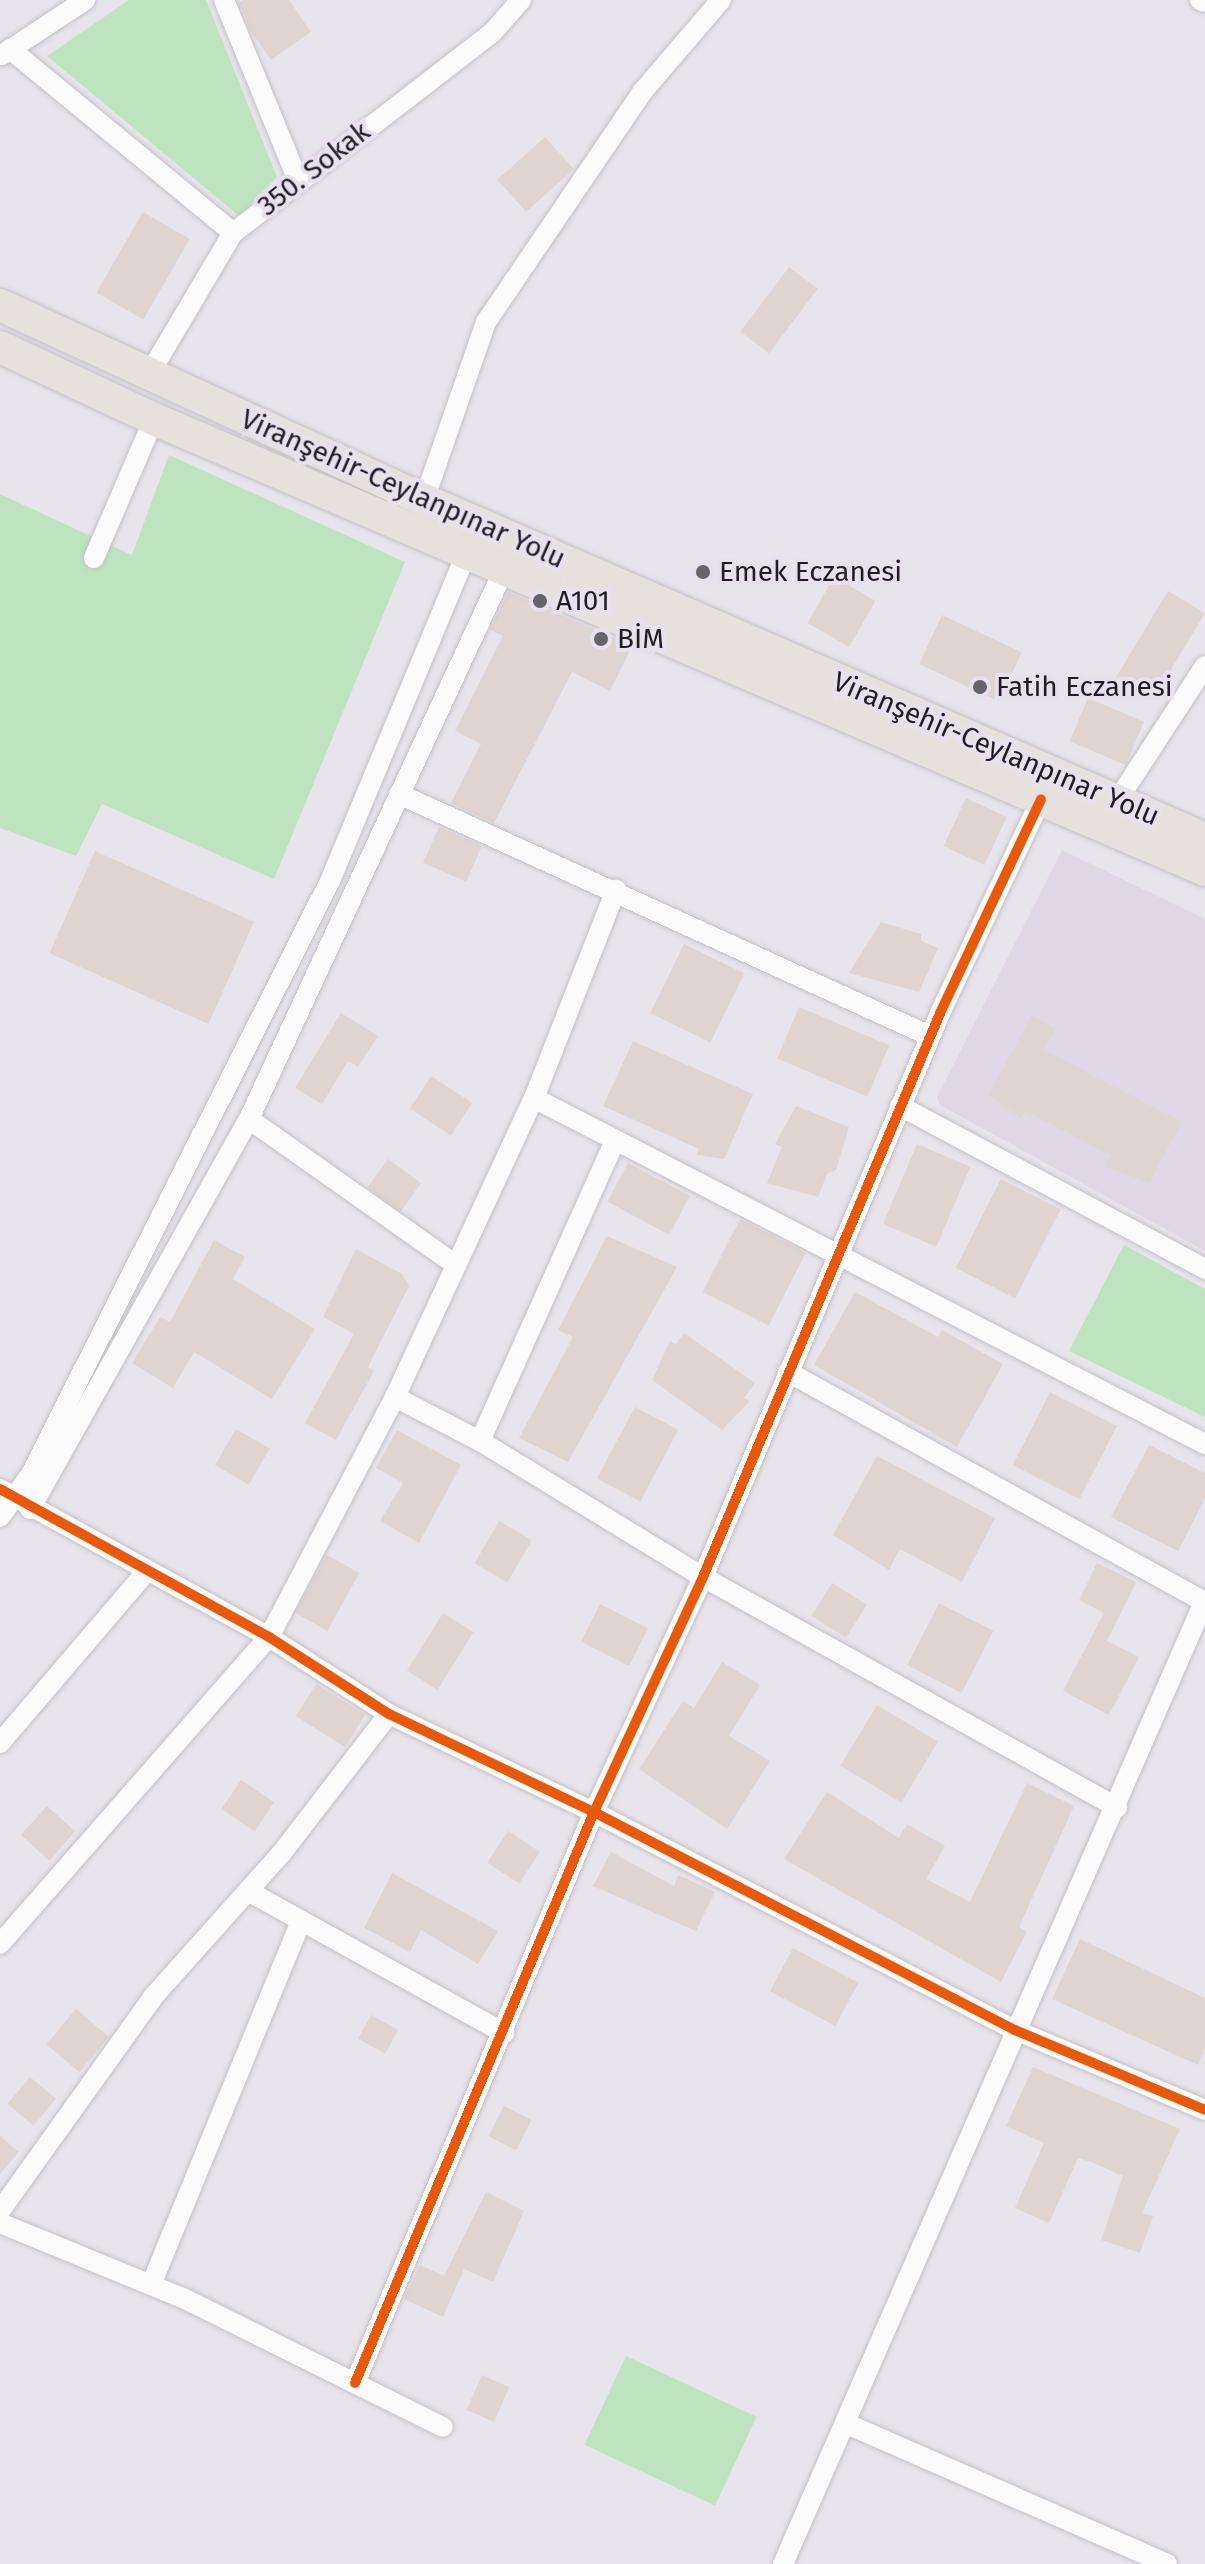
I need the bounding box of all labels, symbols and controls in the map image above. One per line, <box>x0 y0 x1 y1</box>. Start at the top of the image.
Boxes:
street label: 350. Sokak <box>251 115 377 223</box>
street label: Viranşehir-Ceylanpınar Yolu <box>236 402 570 576</box>
place label: Emek Eczanesi <box>719 555 902 589</box>
marker: Emek Eczanesi <box>694 563 712 581</box>
place label: A101 <box>556 584 610 618</box>
marker: A101 <box>531 592 549 610</box>
place label: BİM <box>617 622 664 656</box>
marker: BİM <box>592 630 610 648</box>
street label: Viranşehir-Ceylanpınar Yolu <box>828 665 1164 833</box>
place label: Fatih Eczanesi <box>996 670 1173 704</box>
marker: Fatih Eczanesi <box>971 678 989 696</box>

